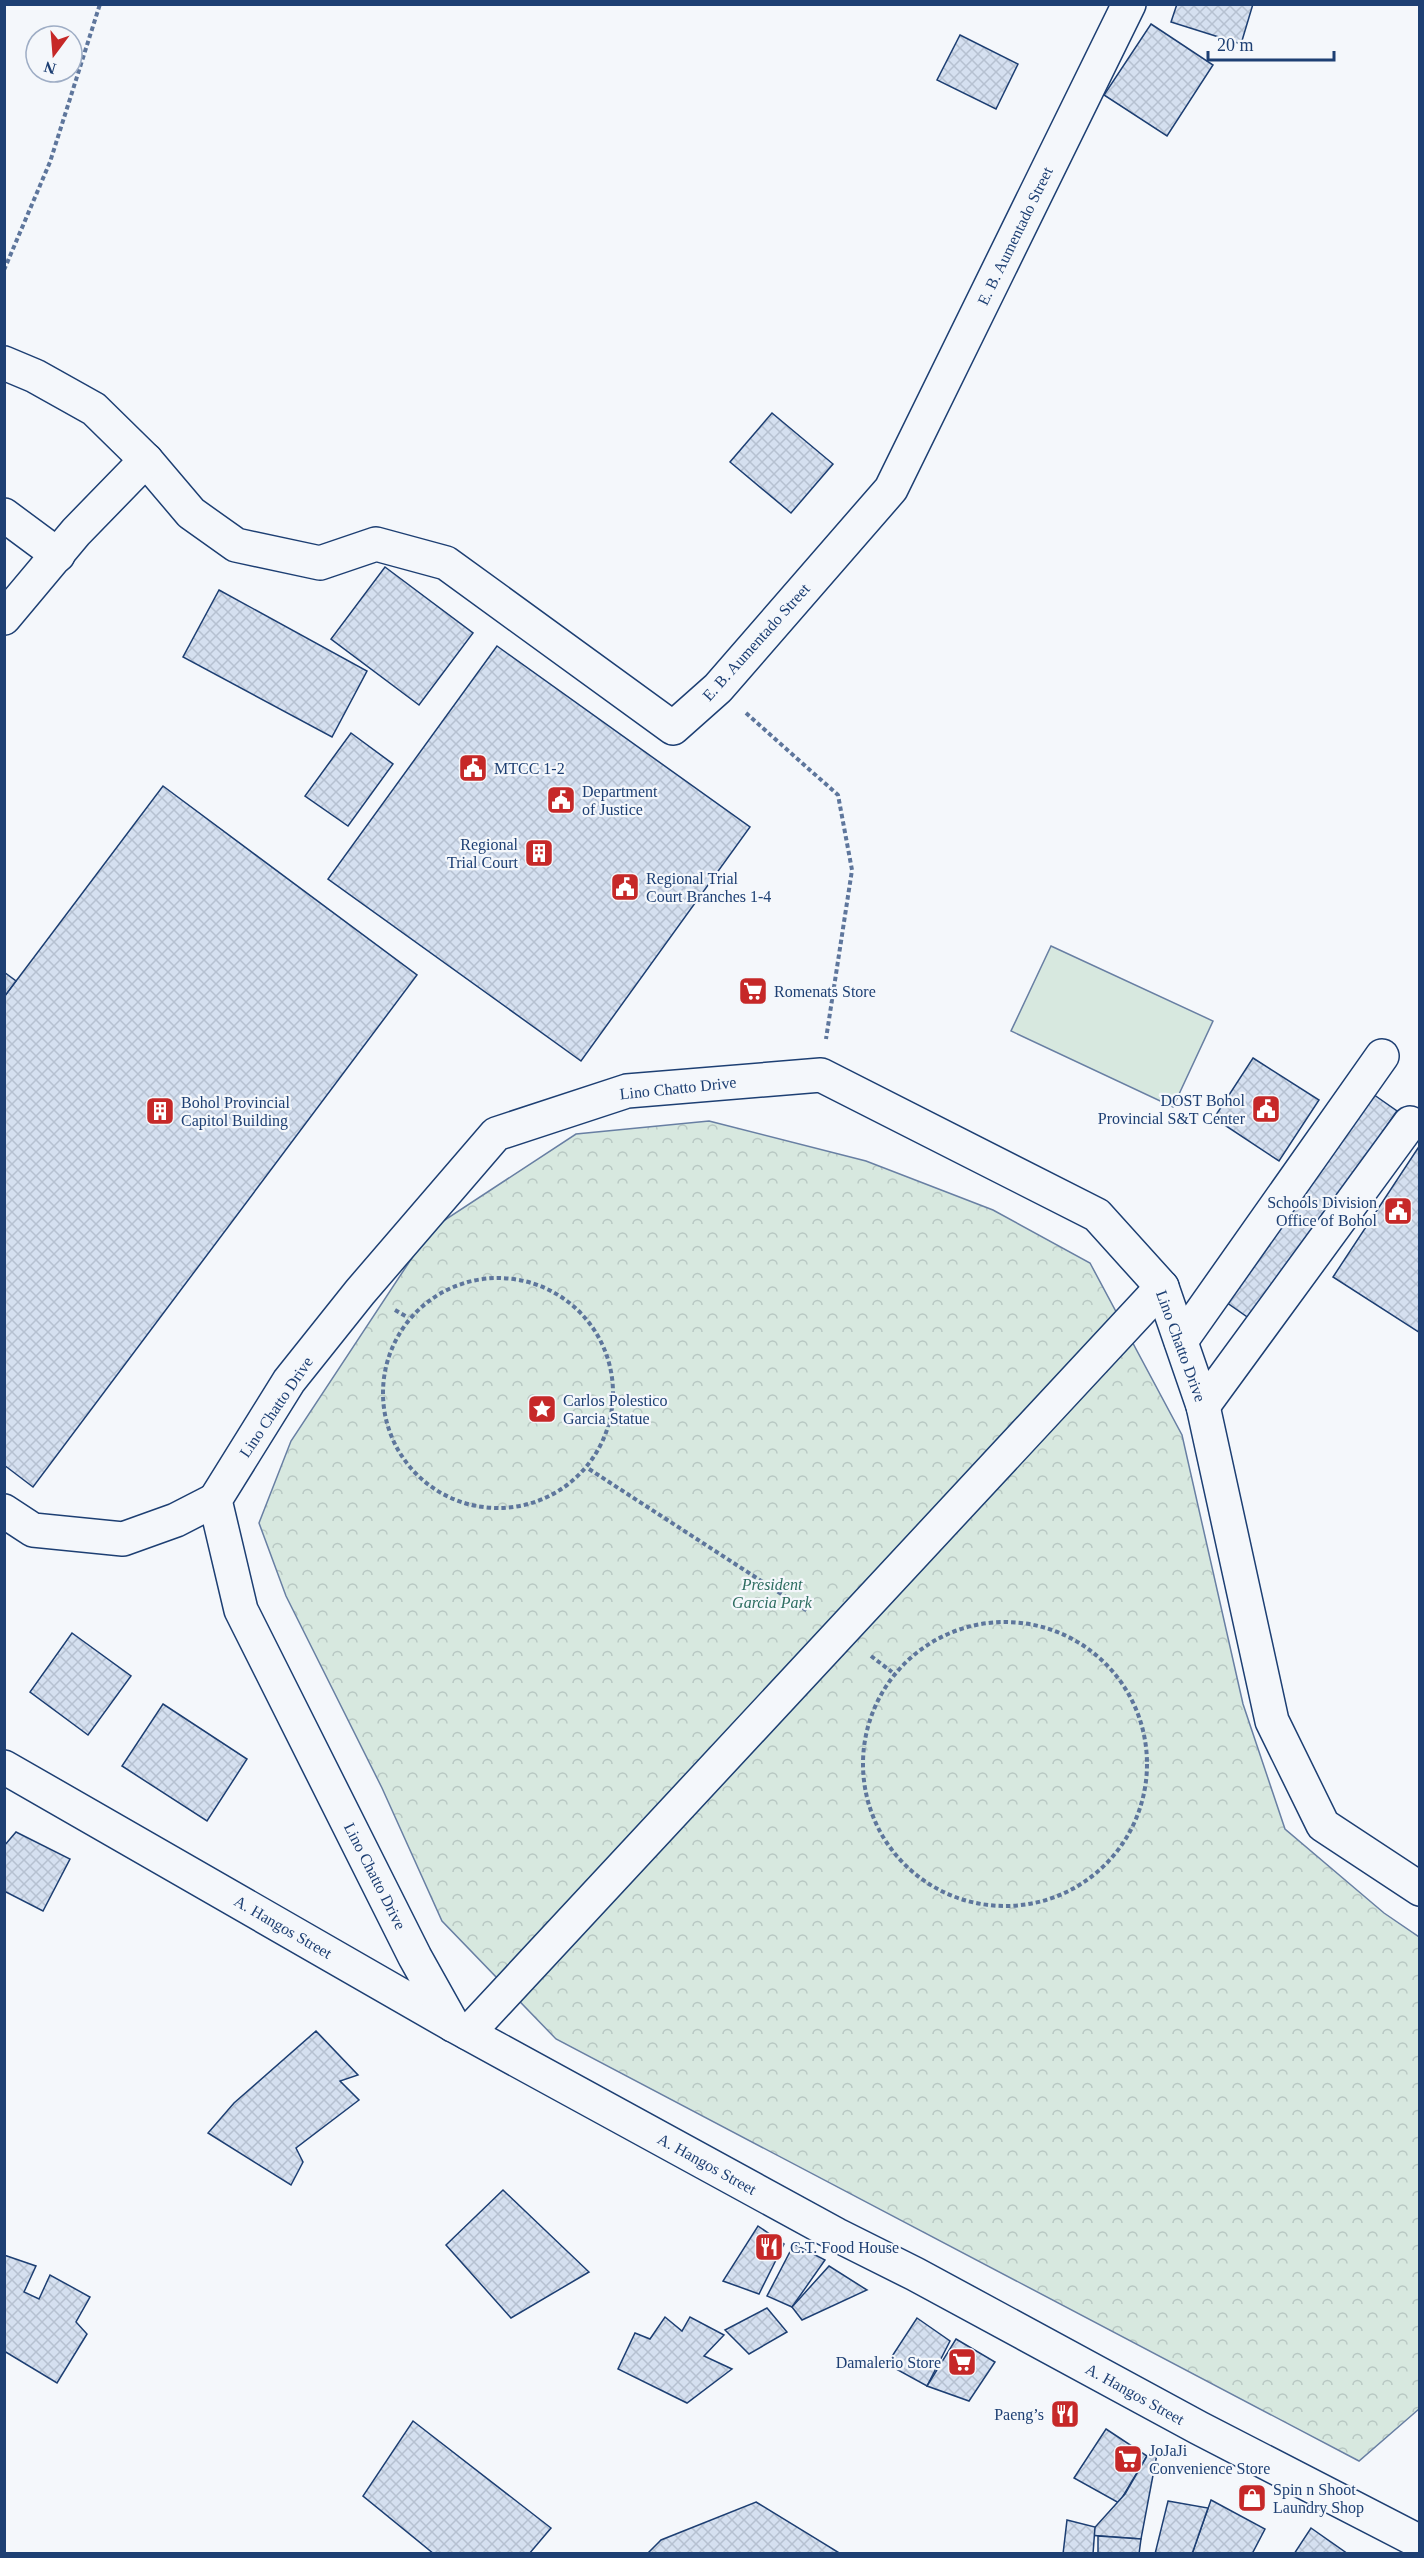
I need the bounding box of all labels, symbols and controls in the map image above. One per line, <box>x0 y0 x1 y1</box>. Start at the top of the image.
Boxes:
north arrow <box>24 24 84 84</box>
scale bar <box>1208 24 1334 62</box>
text: 20 m <box>1217 35 1254 55</box>
text: N <box>42 58 58 78</box>
street label: E. B. Aumentado Street <box>974 164 1056 308</box>
street label: E. B. Aumentado Street <box>699 580 813 704</box>
public building icon: MTCC 1-2 <box>457 752 489 784</box>
place label: MTCC 1-2 <box>494 760 565 777</box>
place label: Department of Justice <box>582 783 658 818</box>
public building icon: Department of Justice <box>545 784 577 816</box>
place label: Regional Trial Court <box>447 836 519 871</box>
building icon: Regional Trial Court <box>523 837 555 869</box>
place label: Regional Trial Court Branches 1-4 <box>646 870 771 905</box>
public building icon: Regional Trial Court Branches 1-4 <box>609 871 641 903</box>
supermarket icon: Romenats Store <box>737 975 769 1007</box>
place label: Romenats Store <box>774 983 876 1000</box>
street label: Lino Chatto Drive <box>619 1073 737 1103</box>
place label: DOST Bohol Provincial S&T Center <box>1098 1092 1246 1127</box>
public building icon: DOST Bohol Provincial S&T Center <box>1250 1093 1282 1125</box>
place label: Bohol Provincial Capitol Building <box>181 1094 290 1130</box>
building icon: Bohol Provincial Capitol Building <box>144 1095 176 1127</box>
place label: Schools Division Office of Bohol <box>1267 1194 1378 1229</box>
public building icon: Schools Division Office of Bohol <box>1382 1195 1414 1227</box>
street label: Lino Chatto Drive <box>1153 1288 1209 1404</box>
street label: Lino Chatto Drive <box>236 1354 316 1460</box>
place label: Carlos Polestico Garcia Statue <box>563 1392 667 1427</box>
place icon: Carlos Polestico Garcia Statue <box>526 1393 558 1425</box>
park label: President Garcia Park <box>732 1576 813 1611</box>
street label: Lino Chatto Drive <box>341 1820 409 1932</box>
street label: A. Hangos Street <box>231 1892 335 1963</box>
street label: A. Hangos Street <box>654 2130 760 2199</box>
restaurant icon: C.T. Food House <box>753 2231 785 2263</box>
place label: C.T. Food House <box>790 2239 899 2256</box>
supermarket icon: Damalerio Store <box>946 2346 978 2378</box>
place label: Damalerio Store <box>836 2354 941 2371</box>
street label: A. Hangos Street <box>1082 2360 1188 2429</box>
restaurant icon: Paeng’s <box>1049 2398 1081 2430</box>
place label: Paeng’s <box>994 2406 1044 2424</box>
place label: JoJaJi Convenience Store <box>1149 2442 1270 2477</box>
supermarket icon: JoJaJi Convenience Store <box>1112 2443 1144 2475</box>
place label: Spin n Shoot Laundry Shop <box>1273 2481 1364 2517</box>
shop icon: Spin n Shoot Laundry Shop <box>1236 2482 1268 2514</box>

